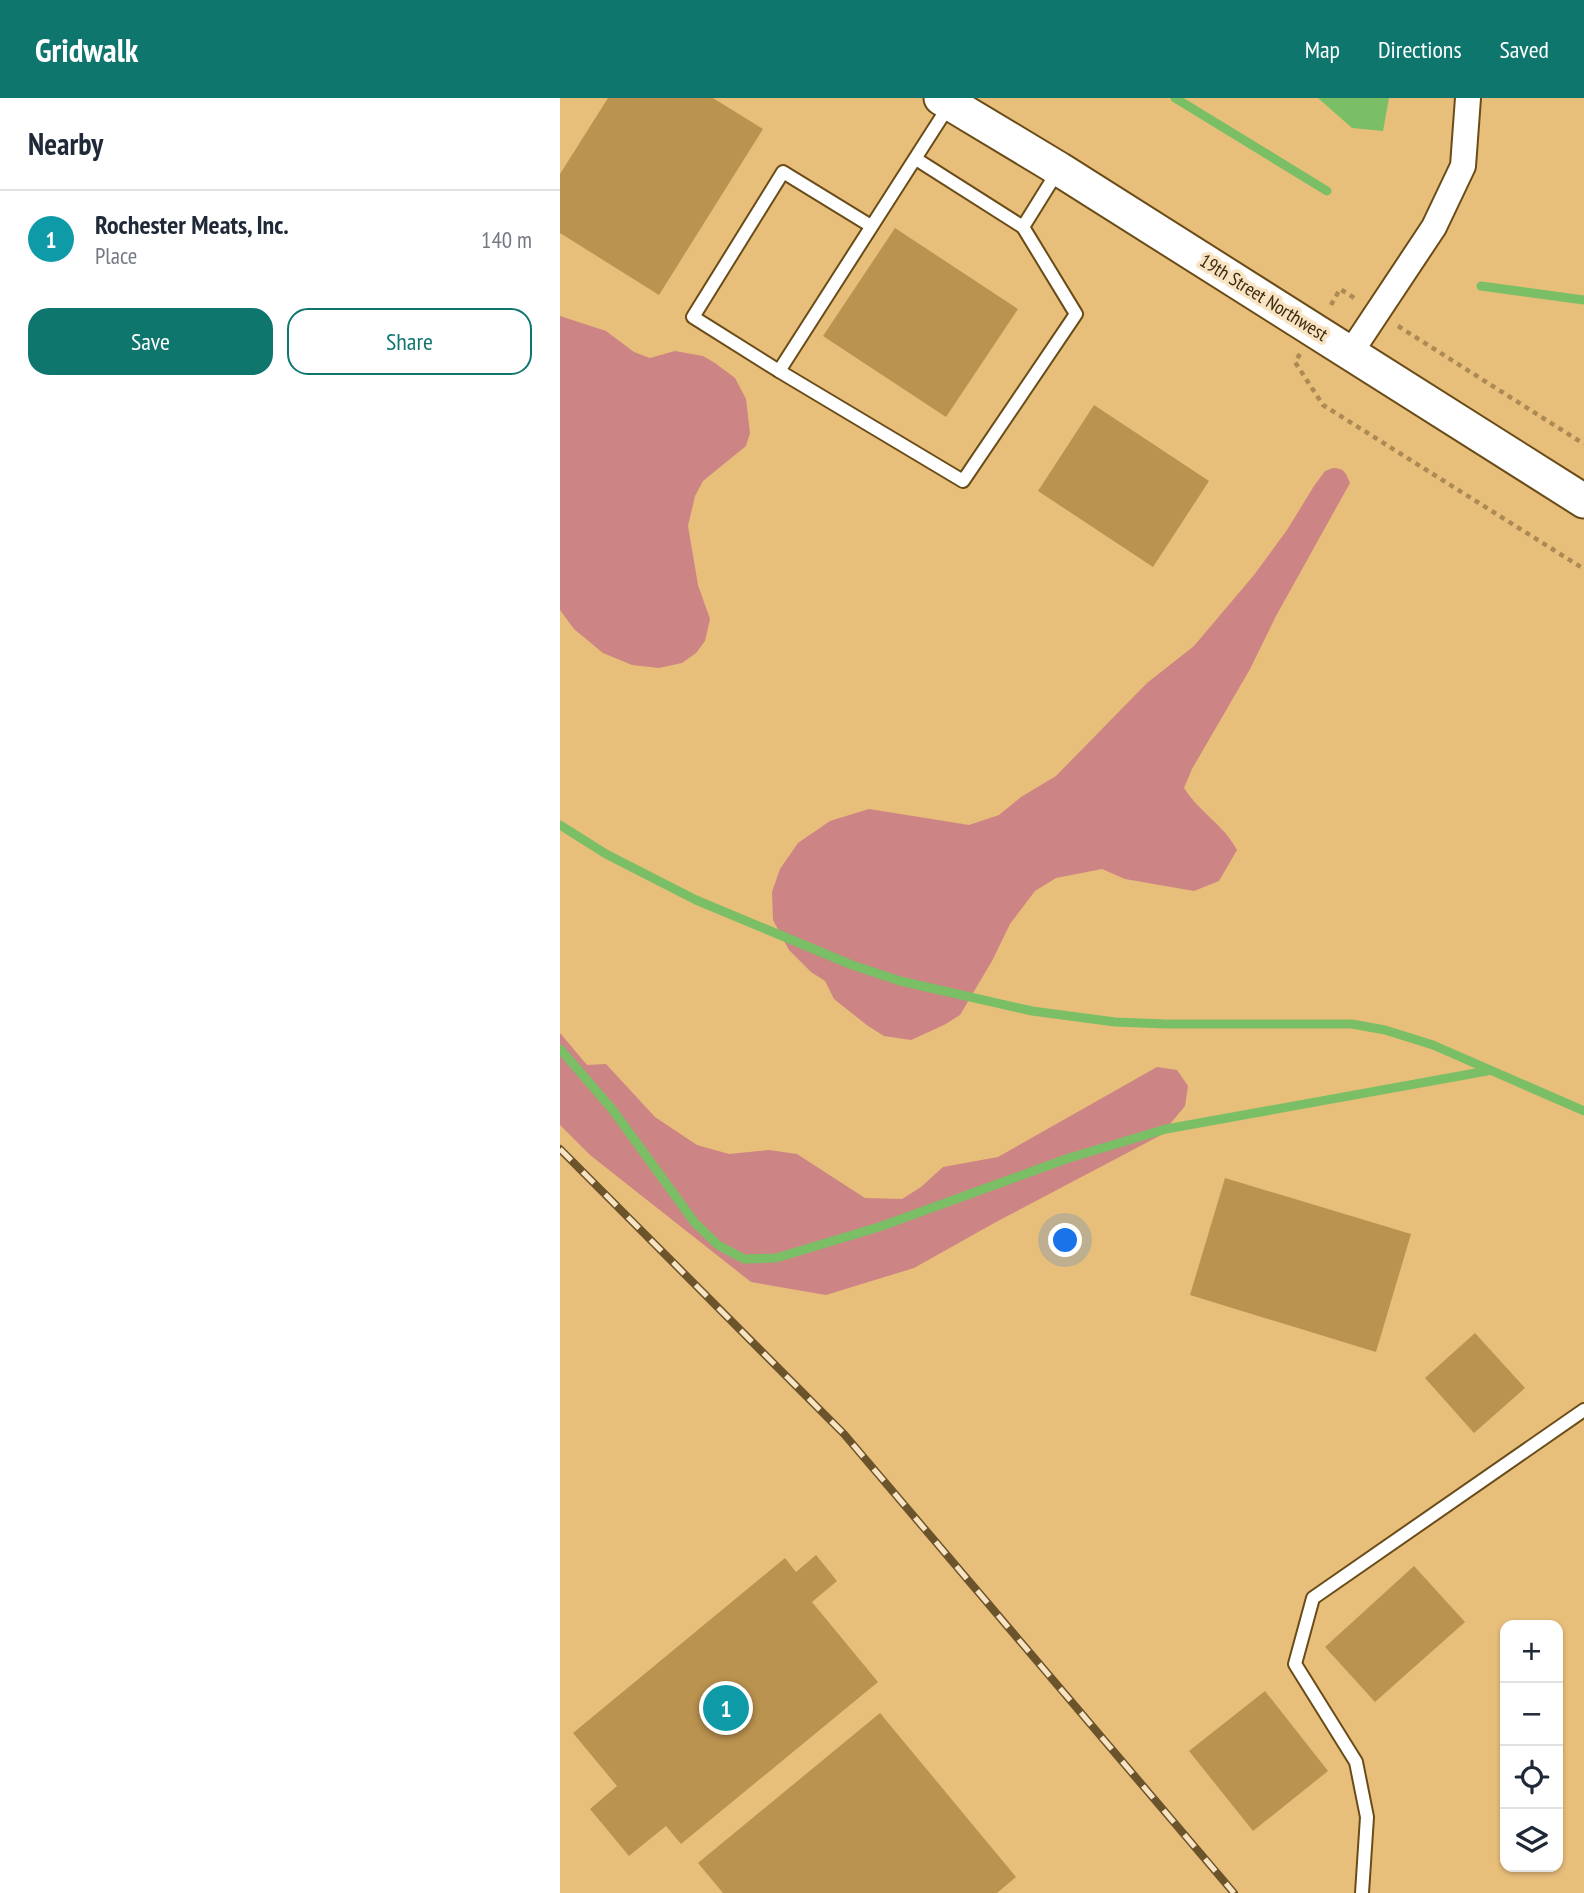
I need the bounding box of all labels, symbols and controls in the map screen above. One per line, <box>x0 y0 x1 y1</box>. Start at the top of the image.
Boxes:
text: Gridwalk <box>35 28 138 71</box>
text: Map <box>1305 34 1340 65</box>
text: Directions <box>1378 34 1462 65</box>
text: Saved <box>1500 34 1549 65</box>
text: Nearby <box>28 124 103 163</box>
text: Rochester Meats, Inc. <box>95 208 289 241</box>
text: 1 <box>46 225 57 254</box>
text: 140 m <box>481 225 532 254</box>
text: Place <box>95 241 137 270</box>
street label: 19th Street Northwest <box>1196 248 1333 346</box>
button: Save <box>28 308 273 375</box>
button: Share <box>287 308 532 375</box>
your location <box>1048 1223 1082 1257</box>
map controls <box>1500 1620 1563 1872</box>
button: + <box>1500 1620 1563 1683</box>
pin: 1 <box>703 1682 749 1734</box>
button: − <box>1500 1683 1563 1746</box>
button: locate <box>1500 1746 1563 1809</box>
button: layers <box>1500 1809 1563 1872</box>

